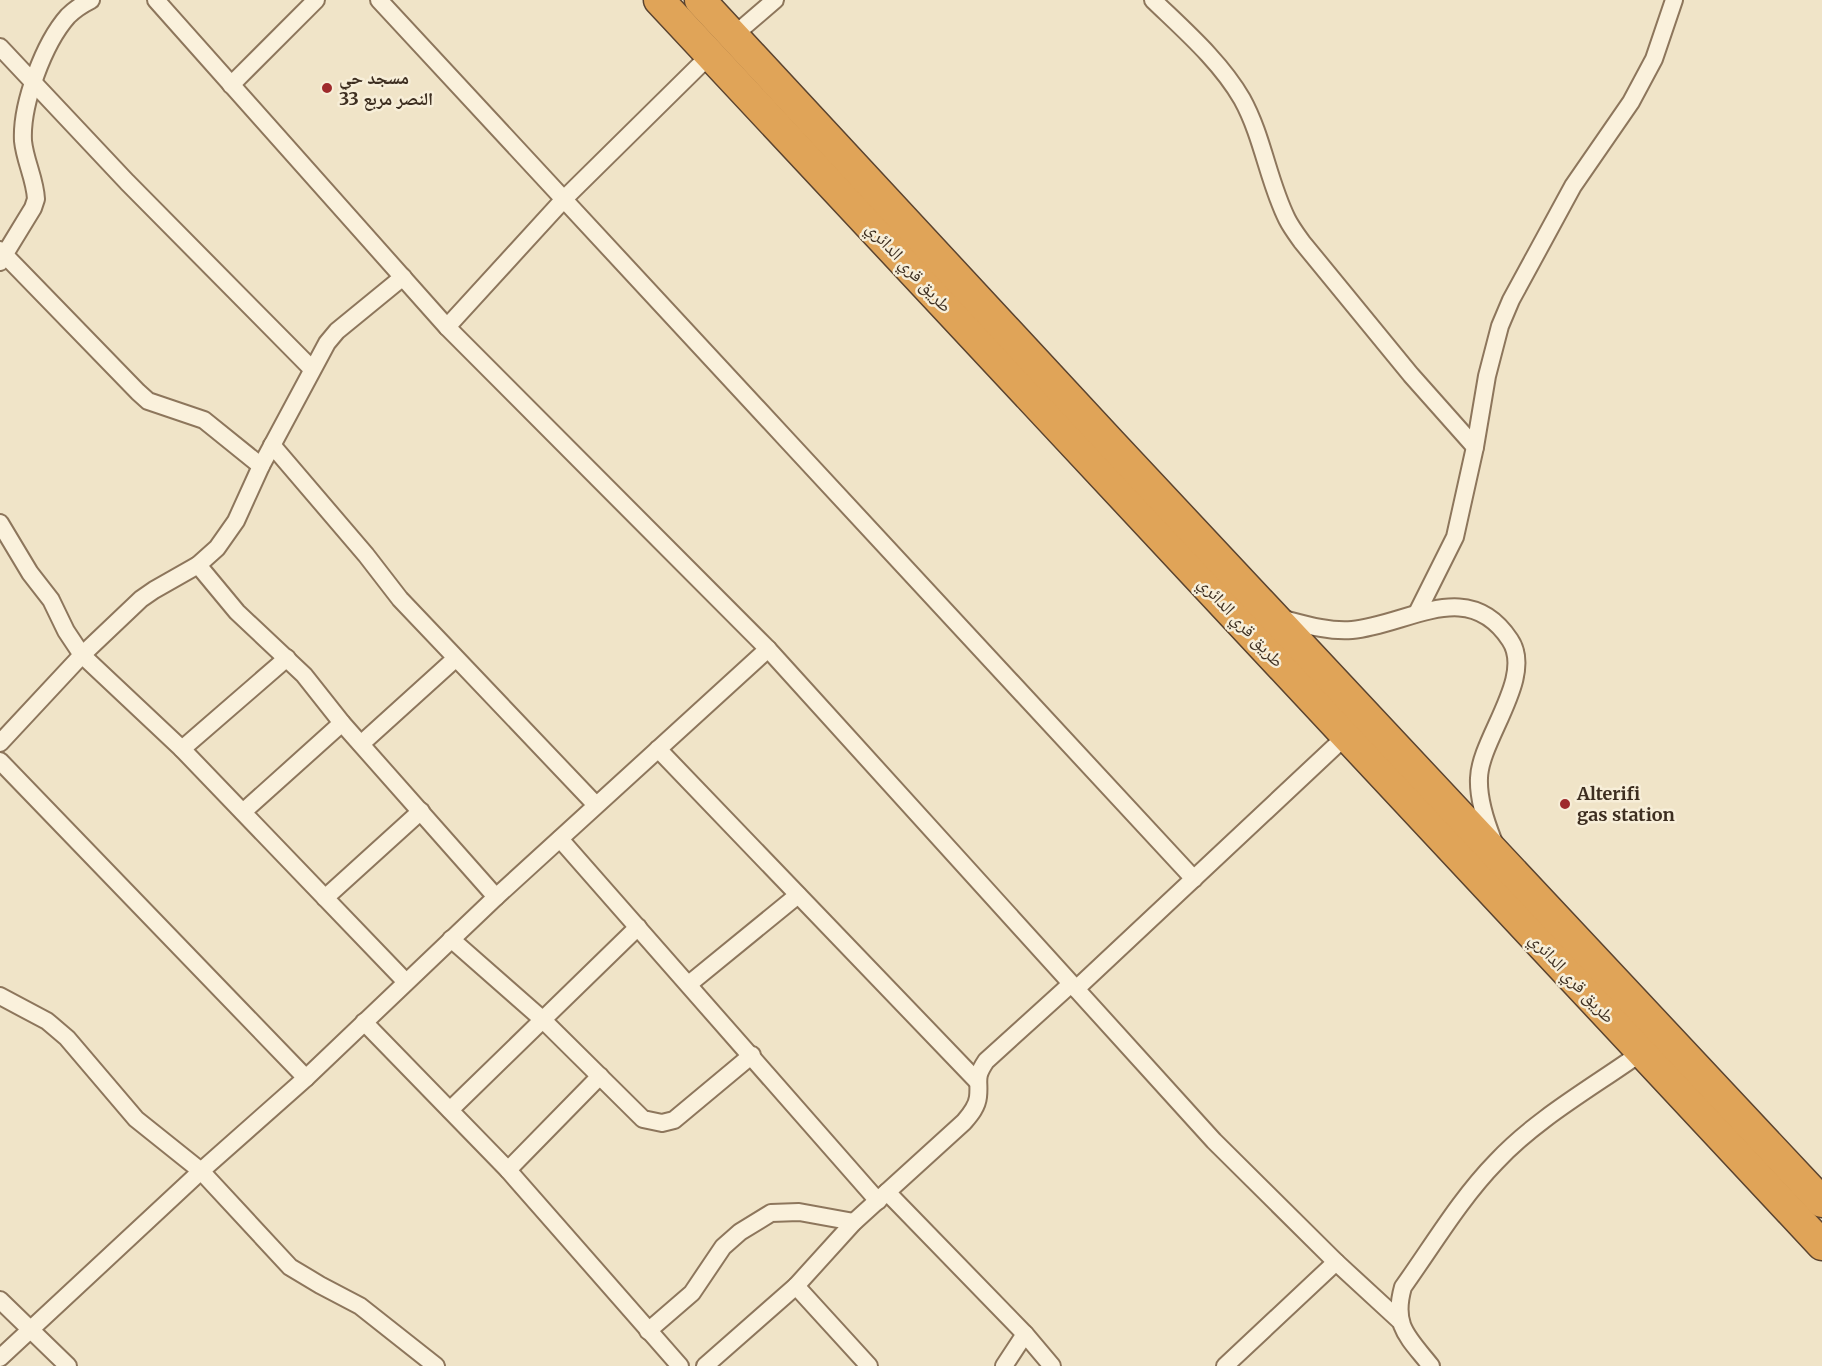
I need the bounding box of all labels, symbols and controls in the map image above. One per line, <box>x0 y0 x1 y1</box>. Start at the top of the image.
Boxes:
place label: مسجد حي النصر مربع 33 <box>339 66 433 111</box>
marker: مسجد حي النصر مربع 33 <box>320 81 334 95</box>
street label: طريق قري الدائري <box>859 217 957 319</box>
street label: طريق قري الدائري <box>1191 572 1289 674</box>
place label: Alterifi gas station <box>1576 782 1675 826</box>
marker: Alterifi gas station <box>1558 797 1572 811</box>
street label: طريق قري الدائري <box>1522 928 1620 1030</box>

